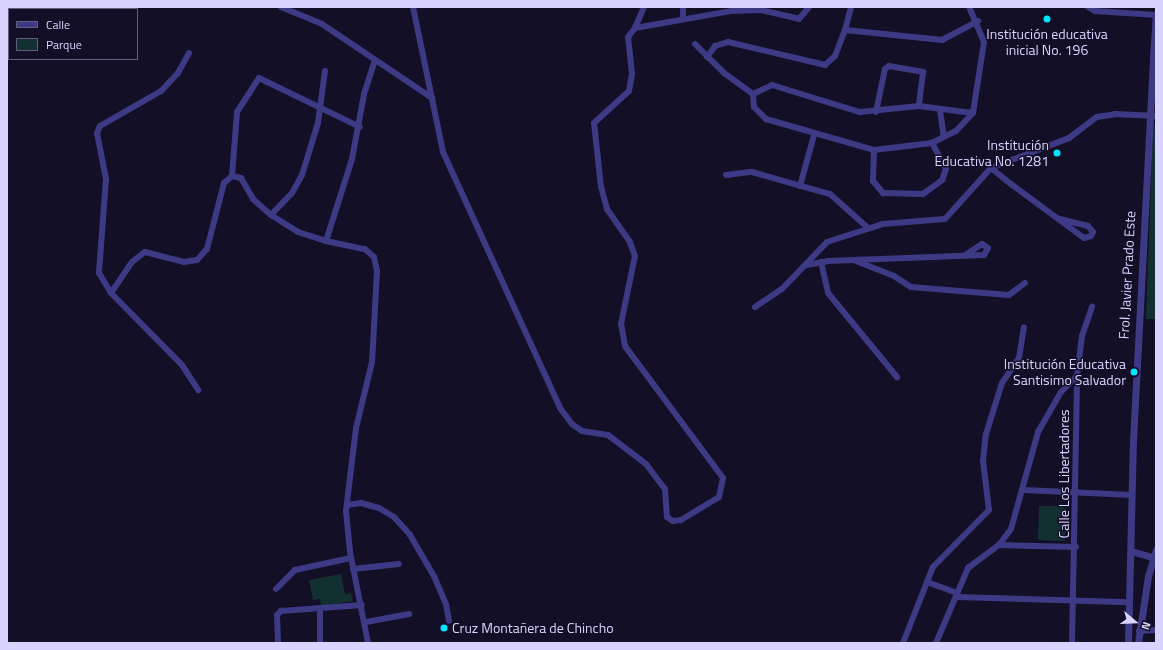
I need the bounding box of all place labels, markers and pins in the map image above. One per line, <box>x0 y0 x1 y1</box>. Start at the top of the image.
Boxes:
marker: Institución educativa inicial No. 196 <box>1042 14 1052 24</box>
place label: Institución educativa inicial No. 196 <box>986 26 1108 58</box>
place label: Institución Educativa No. 1281 <box>934 137 1049 170</box>
marker: Institución Educativa No. 1281 <box>1052 148 1062 158</box>
place label: Institución Educativa Santisimo Salvador <box>1004 356 1126 388</box>
marker: Institución Educativa Santisimo Salvador <box>1129 367 1139 377</box>
place label: Cruz Montañera de Chincho <box>452 620 614 636</box>
marker: Cruz Montañera de Chincho <box>439 623 449 633</box>

